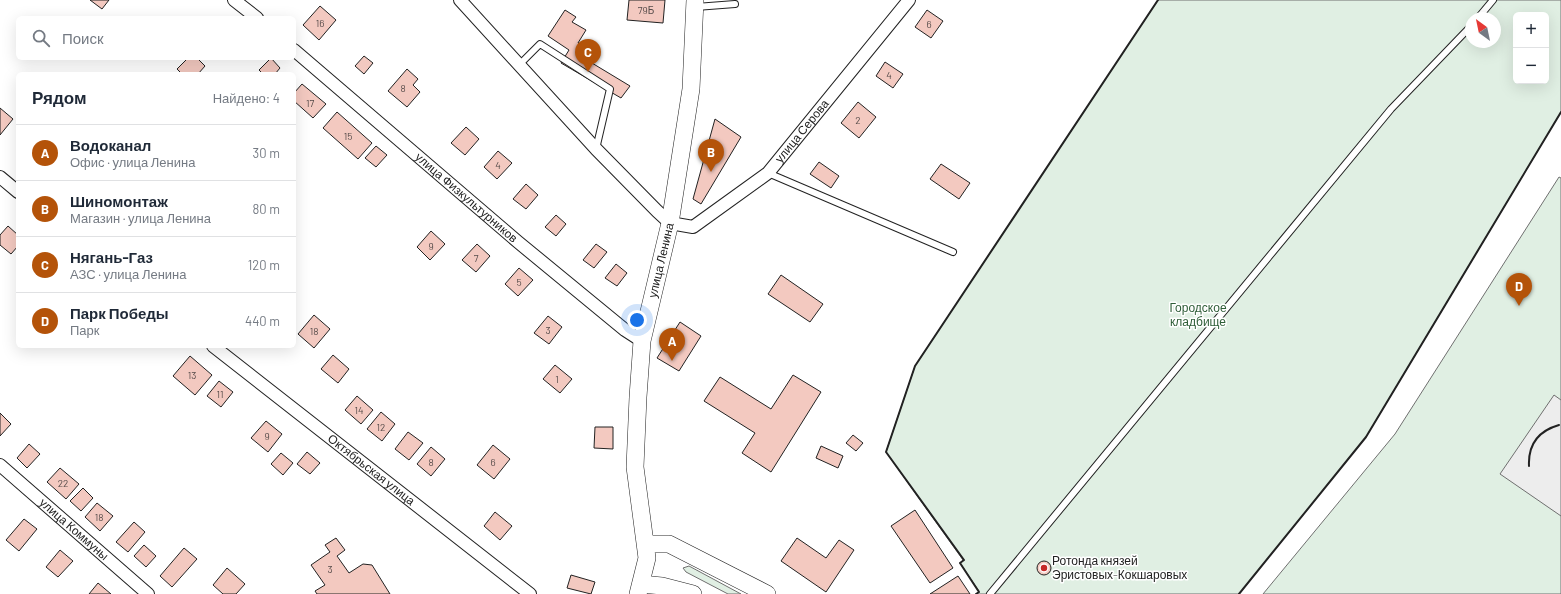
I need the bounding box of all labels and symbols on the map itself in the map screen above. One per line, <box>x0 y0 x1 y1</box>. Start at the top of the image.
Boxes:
house number: 79Б <box>638 4 655 16</box>
north arrow <box>1465 12 1501 48</box>
house number: 16 <box>316 17 324 29</box>
house number: 6 <box>926 18 932 30</box>
pin: C <box>575 39 601 72</box>
house number: 4 <box>886 69 892 81</box>
house number: 8 <box>400 82 406 94</box>
street label: улица Серова <box>771 96 831 166</box>
house number: 17 <box>306 97 314 109</box>
house number: 2 <box>855 114 861 126</box>
house number: 15 <box>344 130 352 142</box>
pin: B <box>698 139 724 172</box>
street label: улица Физкультурников <box>412 149 521 245</box>
house number: 4 <box>495 159 501 171</box>
street label: улица Ленина <box>645 221 676 299</box>
house number: 9 <box>428 240 434 252</box>
house number: 7 <box>474 252 479 264</box>
pin: D <box>1506 273 1532 306</box>
house number: 5 <box>516 276 522 288</box>
park label: Городское кладбище <box>1169 300 1227 329</box>
your location <box>627 310 647 330</box>
house number: 3 <box>545 324 551 336</box>
house number: 18 <box>310 325 318 337</box>
pin: A <box>659 328 685 361</box>
house number: 13 <box>188 369 196 381</box>
house number: 1 <box>555 373 559 385</box>
house number: 11 <box>216 388 224 400</box>
house number: 14 <box>354 404 364 416</box>
house number: 12 <box>377 421 385 433</box>
house number: 9 <box>264 430 270 442</box>
street label: Октябрьская улица <box>326 431 419 508</box>
house number: 8 <box>428 456 434 468</box>
house number: 6 <box>490 456 496 468</box>
house number: 22 <box>58 477 68 489</box>
street label: улица Коммуны <box>36 495 112 563</box>
house number: 18 <box>95 511 103 523</box>
place label: Ротонда князей Эристовых-Кокшаровых <box>1052 553 1187 582</box>
house number: 3 <box>327 563 333 575</box>
marker: Ротонда князей Эристовых-Кокшаровых <box>1039 563 1049 573</box>

